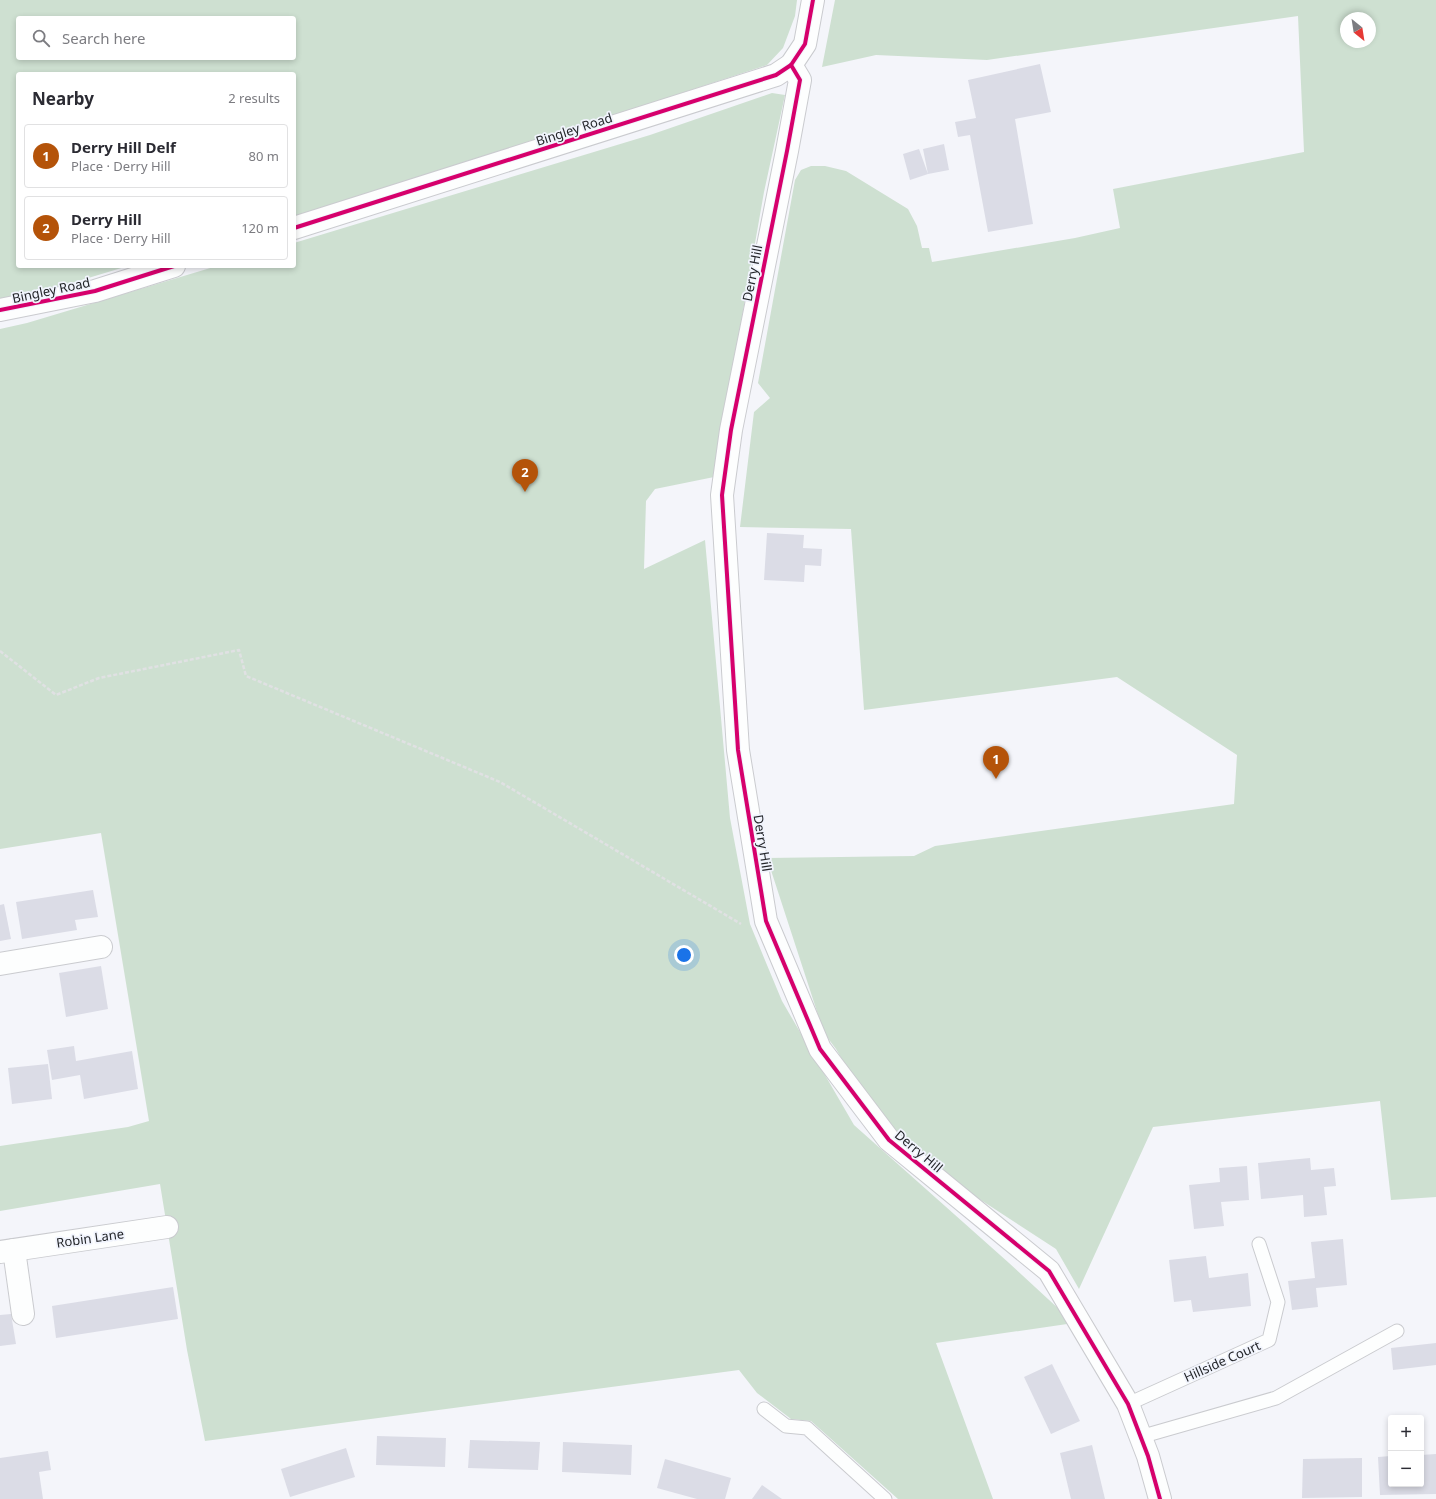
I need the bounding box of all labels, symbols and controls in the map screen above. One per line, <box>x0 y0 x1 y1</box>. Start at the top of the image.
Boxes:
north arrow <box>1340 12 1376 48</box>
search box <box>16 16 296 60</box>
icon: search <box>30 27 52 49</box>
text: Search here <box>62 28 145 48</box>
text: Nearby <box>32 87 94 110</box>
text: 2 results <box>228 89 280 107</box>
street label: Bingley Road <box>533 108 615 150</box>
text: Derry Hill Delf <box>71 137 176 157</box>
text: 1 <box>42 147 50 165</box>
text: 80 m <box>249 147 279 165</box>
text: Place · Derry Hill <box>71 157 171 175</box>
text: Derry Hill <box>71 209 142 229</box>
text: 2 <box>42 219 50 237</box>
text: 120 m <box>241 219 279 237</box>
text: Place · Derry Hill <box>71 229 171 247</box>
street label: Derry Hill <box>738 243 766 303</box>
street label: Bingley Road <box>10 273 92 307</box>
pin: 2 <box>512 459 538 492</box>
pin: 1 <box>983 746 1009 779</box>
street label: Derry Hill <box>750 813 776 873</box>
your location <box>674 945 694 965</box>
street label: Derry Hill <box>891 1126 947 1176</box>
street label: Robin Lane <box>55 1224 125 1252</box>
street label: Hillside Court <box>1181 1336 1263 1386</box>
map controls <box>1388 1415 1424 1487</box>
button: + <box>1388 1415 1424 1451</box>
button: − <box>1388 1451 1424 1487</box>

